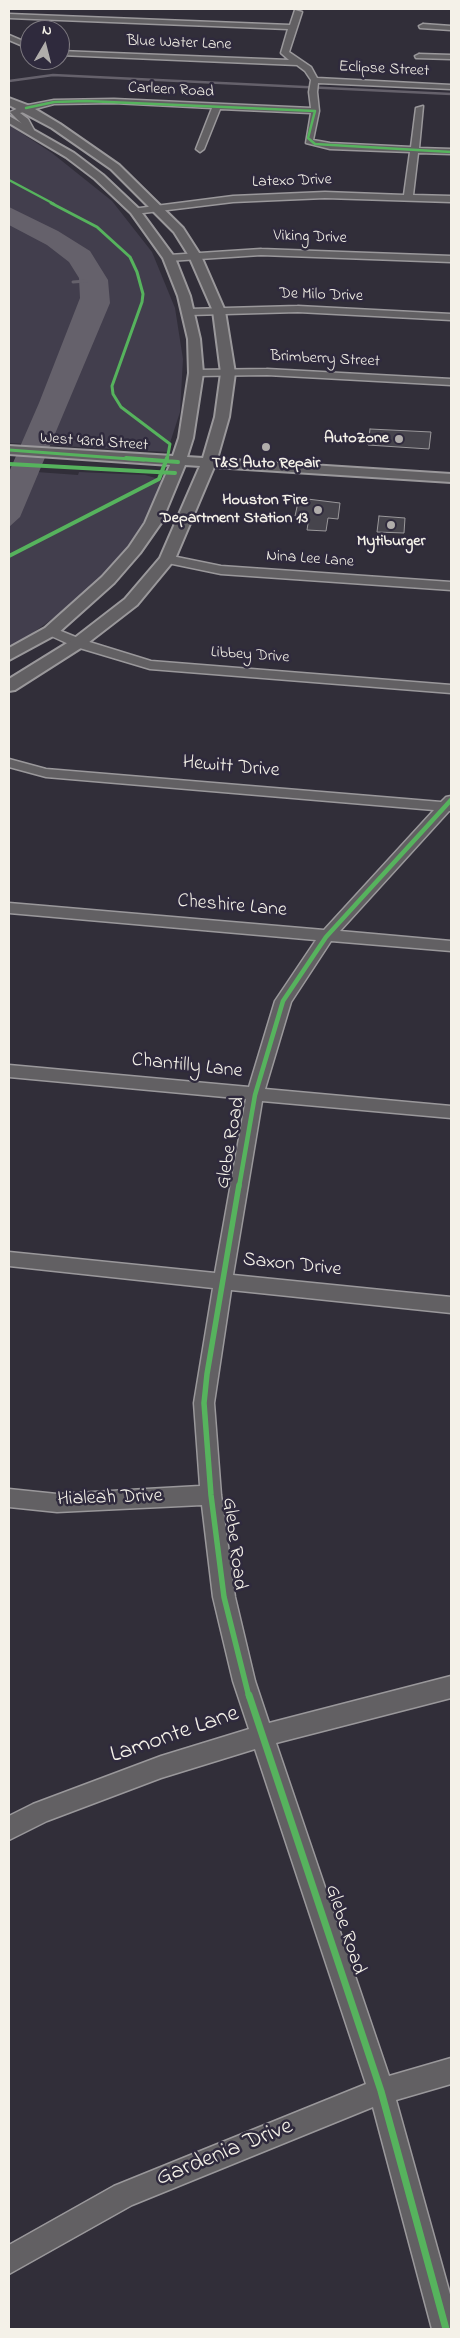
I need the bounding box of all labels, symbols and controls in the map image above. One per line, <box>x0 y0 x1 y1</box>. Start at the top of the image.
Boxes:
north arrow <box>20 20 70 70</box>
text: N <box>41 20 53 42</box>
street label: Blue Water Lane <box>126 33 232 55</box>
street label: Eclipse Street <box>338 58 430 82</box>
street label: Carleen Road <box>128 79 214 103</box>
street label: Latexo Drive <box>252 171 332 193</box>
street label: Viking Drive <box>273 227 347 249</box>
street label: De Milo Drive <box>279 285 363 307</box>
street label: Brimberry Street <box>270 348 380 372</box>
place label: AutoZone <box>324 429 389 449</box>
street label: West 43rd Street <box>39 430 149 456</box>
marker: AutoZone <box>393 433 405 445</box>
marker: T&S Auto Repair <box>260 441 272 453</box>
place label: T&S Auto Repair <box>212 454 320 474</box>
place label: Houston Fire Department Station 13 <box>160 491 308 529</box>
marker: Houston Fire Department Station 13 <box>312 504 324 516</box>
marker: Mytiburger <box>385 519 397 531</box>
place label: Mytiburger <box>357 532 425 552</box>
street label: Nina Lee Lane <box>265 547 355 573</box>
street label: Libbey Drive <box>210 644 290 668</box>
street label: Hewitt Drive <box>181 752 281 784</box>
street label: Cheshire Lane <box>176 890 288 924</box>
street label: Chantilly Lane <box>130 1049 244 1085</box>
street label: Glebe Road <box>212 1095 252 1191</box>
street label: Saxon Drive <box>242 1249 342 1283</box>
street label: Hialeah Drive <box>57 1485 163 1513</box>
street label: Glebe Road <box>215 1496 251 1592</box>
street label: Lamonte Lane <box>107 1701 243 1771</box>
street label: Glebe Road <box>318 1882 370 1978</box>
street label: Gardenia Drive <box>152 2114 298 2194</box>

